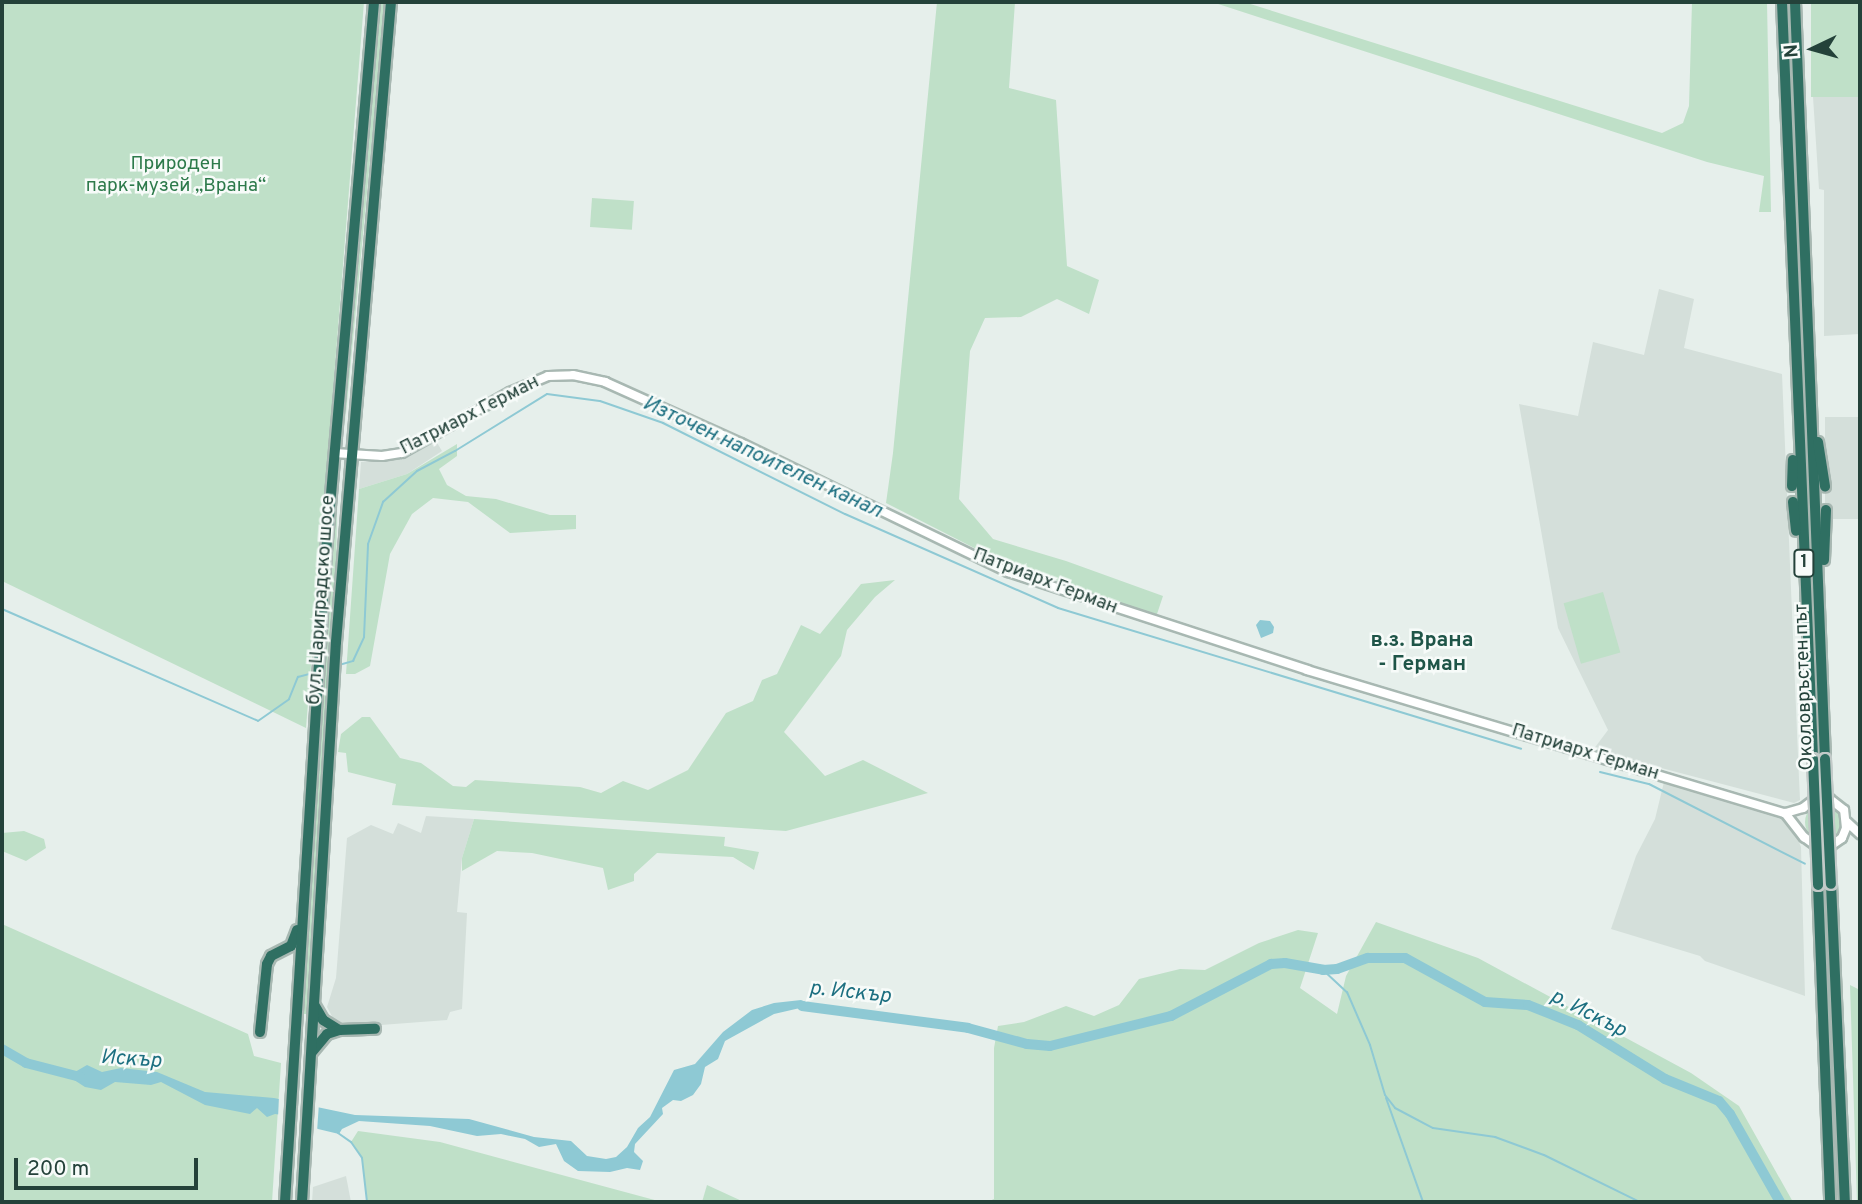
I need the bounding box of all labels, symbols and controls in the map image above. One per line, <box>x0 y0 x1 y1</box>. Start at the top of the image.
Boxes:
north arrow <box>1778 14 1848 84</box>
text: N <box>1780 43 1805 59</box>
park label: Природен парк-музей „Врана“ <box>86 154 266 198</box>
street label: Патриарх Герман <box>397 371 543 461</box>
water label: Източен напоителен канал <box>638 391 886 525</box>
street label: бул. Цариградско шосе <box>303 494 341 706</box>
street label: Патриарх Герман <box>969 544 1121 620</box>
road number: 1 <box>1792 548 1816 578</box>
street label: Околовръстен път <box>1791 603 1819 771</box>
district label: в.з. Врана - Герман <box>1371 628 1473 678</box>
street label: Патриарх Герман <box>1508 720 1662 786</box>
water label: р. Искър <box>808 976 892 1010</box>
water label: р. Искър <box>1546 984 1630 1044</box>
water label: Искър <box>100 1045 162 1075</box>
scale bar <box>18 1144 201 1188</box>
text: 200 m <box>27 1156 89 1183</box>

